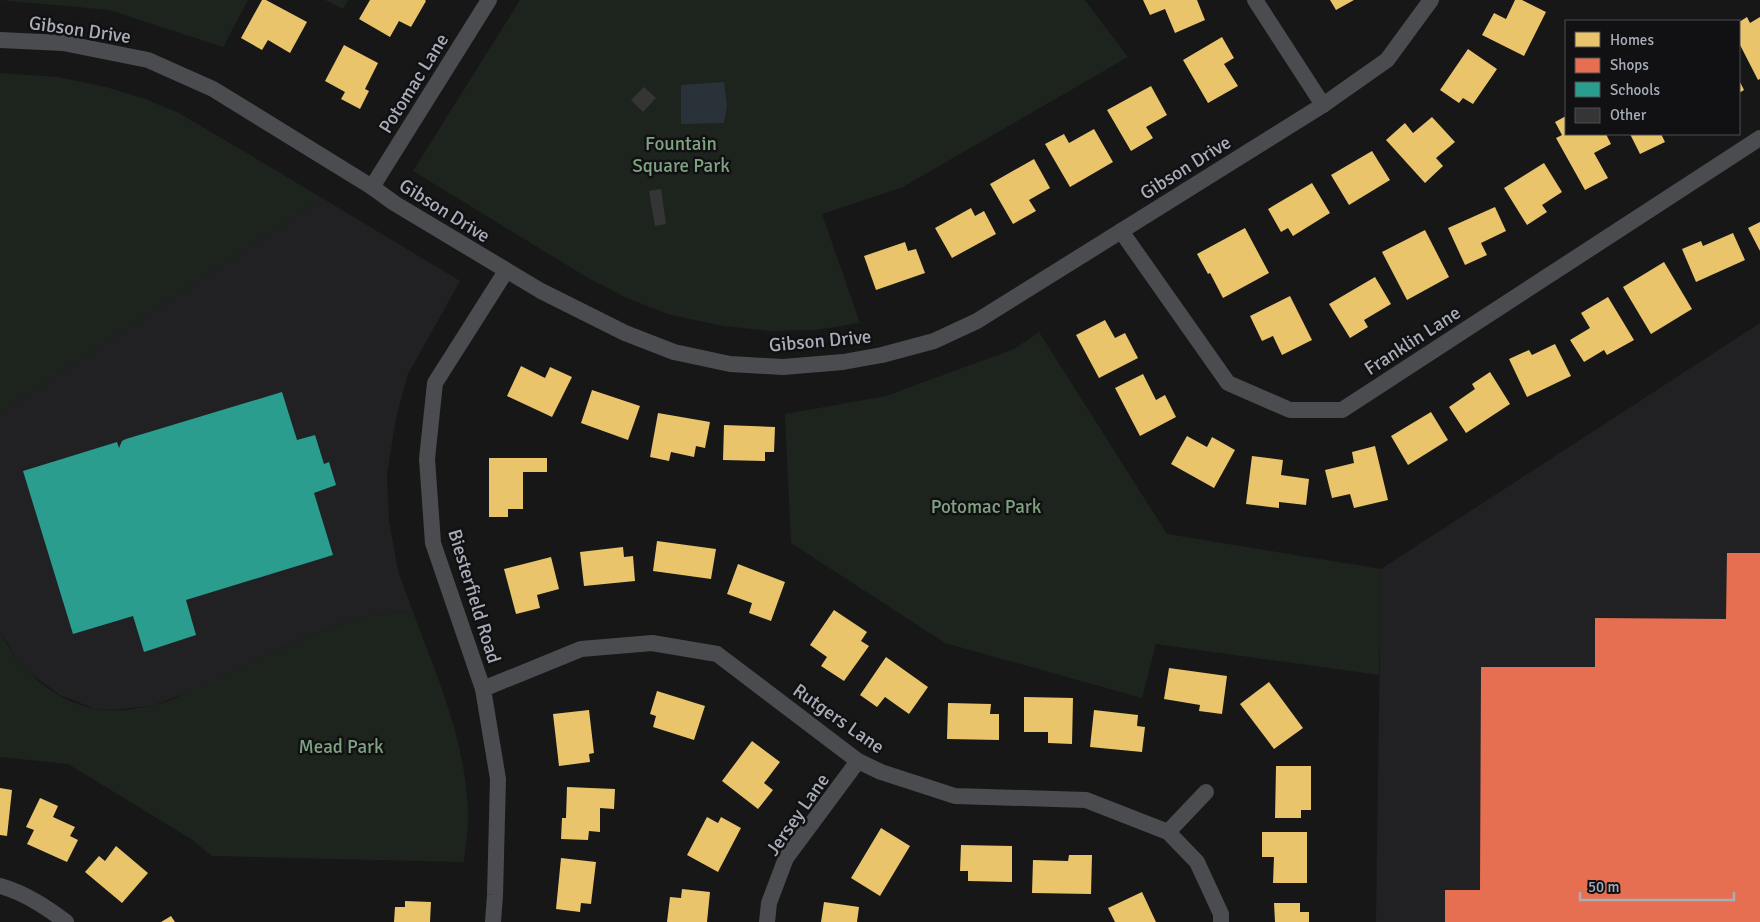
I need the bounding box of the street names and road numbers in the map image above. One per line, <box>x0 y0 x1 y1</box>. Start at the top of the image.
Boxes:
street label: Gibson Drive <box>27 11 132 49</box>
street label: Potomac Lane <box>374 29 454 138</box>
street label: Gibson Drive <box>1136 130 1235 205</box>
street label: Gibson Drive <box>395 173 494 248</box>
street label: Franklin Lane <box>1360 301 1465 381</box>
street label: Gibson Drive <box>768 325 872 357</box>
street label: Biesterfield Road <box>442 526 506 666</box>
street label: Rutgers Lane <box>788 679 889 759</box>
street label: Jersey Lane <box>761 769 835 860</box>

